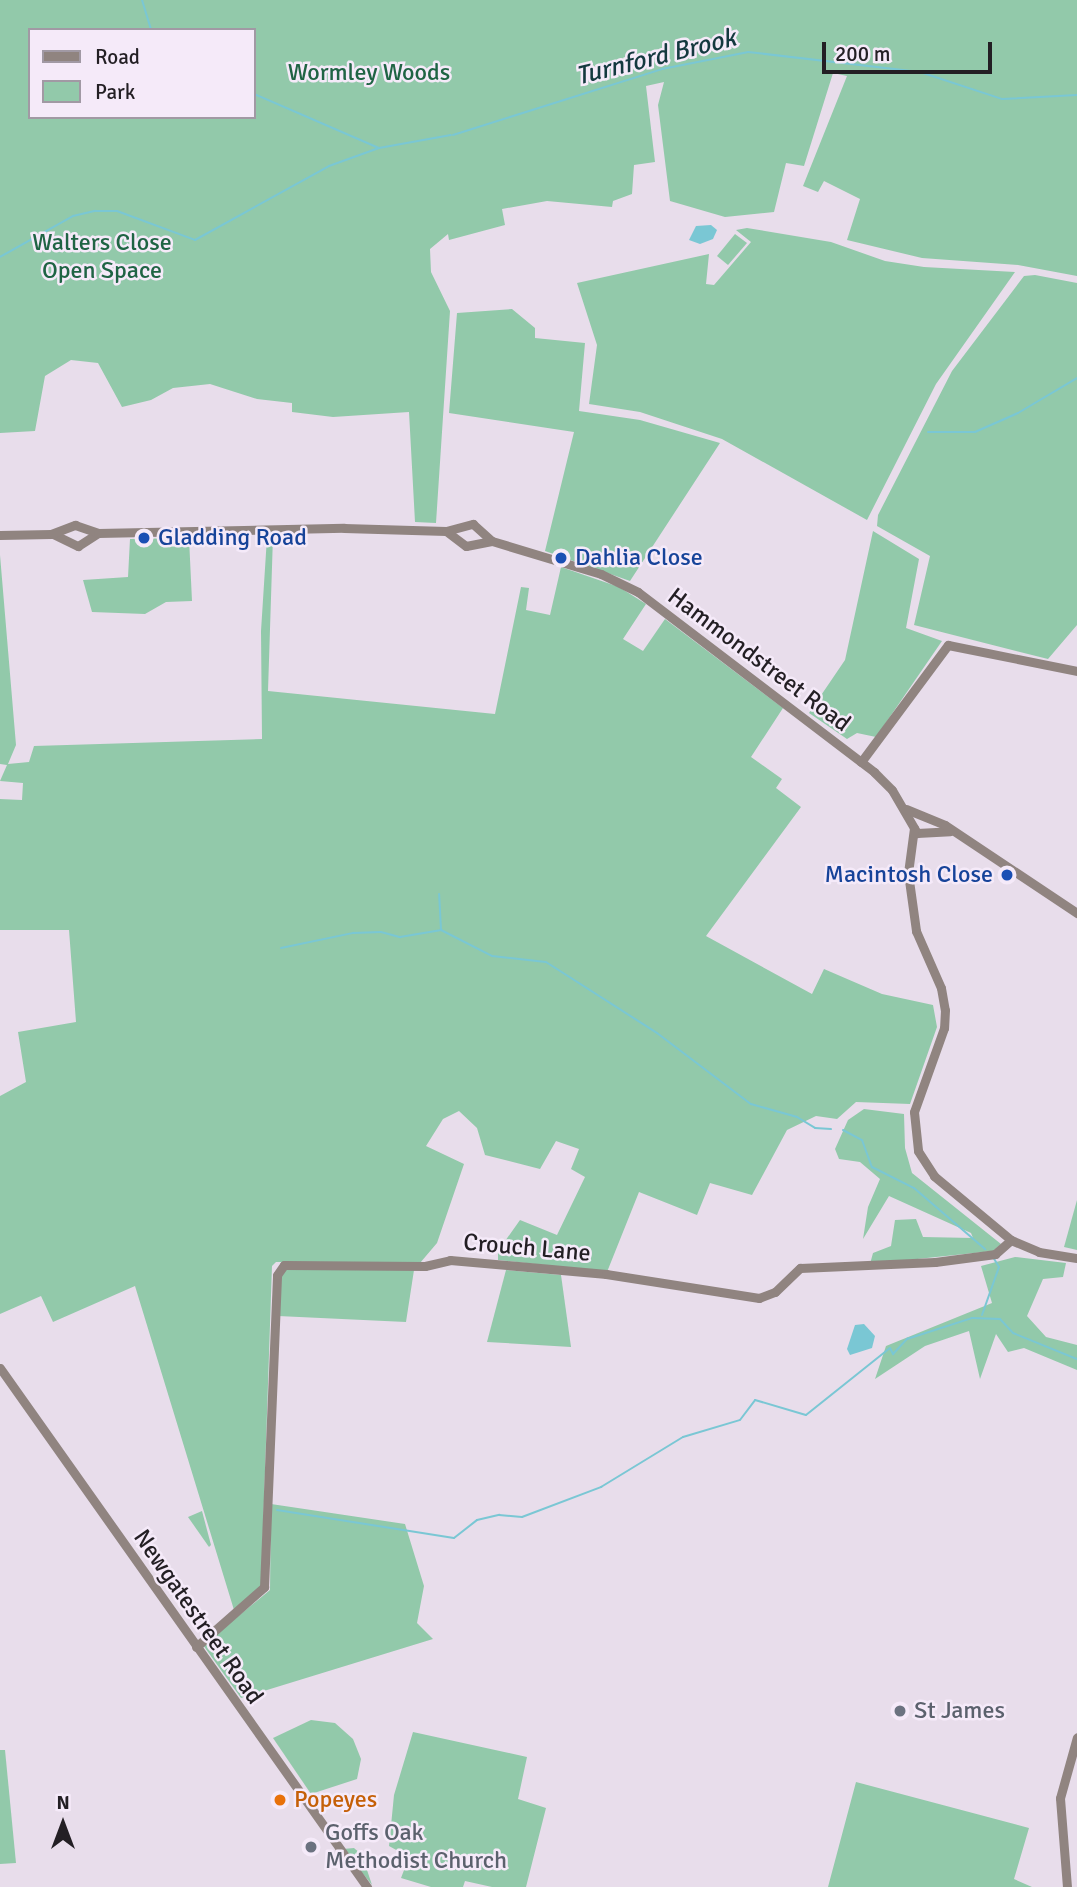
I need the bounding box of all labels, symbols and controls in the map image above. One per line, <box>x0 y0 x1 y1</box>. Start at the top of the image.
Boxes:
water label: Turnford Brook <box>573 23 739 93</box>
legend <box>28 28 256 119</box>
scale bar <box>825 28 995 72</box>
text: 200 m <box>835 41 890 67</box>
text: Road <box>95 44 140 70</box>
park label: Wormley Woods <box>288 59 450 87</box>
text: Park <box>95 79 135 105</box>
park label: Walters Close Open Space <box>32 229 172 285</box>
place label: Gladding Road <box>158 524 307 552</box>
marker: Gladding Road <box>136 530 152 546</box>
place label: Dahlia Close <box>575 544 703 572</box>
marker: Dahlia Close <box>553 550 569 566</box>
street label: Hammondstreet Road <box>662 582 856 738</box>
place label: Macintosh Close <box>825 861 993 889</box>
marker: Macintosh Close <box>999 867 1015 883</box>
street label: Crouch Lane <box>462 1228 592 1268</box>
street label: Newgatestreet Road <box>127 1524 269 1710</box>
place label: St James <box>914 1697 1005 1725</box>
marker: St James <box>892 1703 908 1719</box>
place label: Popeyes <box>294 1786 377 1814</box>
north arrow <box>28 1789 98 1859</box>
text: N <box>56 1791 70 1815</box>
marker: Popeyes <box>272 1792 288 1808</box>
place label: Goffs Oak Methodist Church <box>325 1819 507 1875</box>
marker: Goffs Oak Methodist Church <box>303 1839 319 1855</box>

